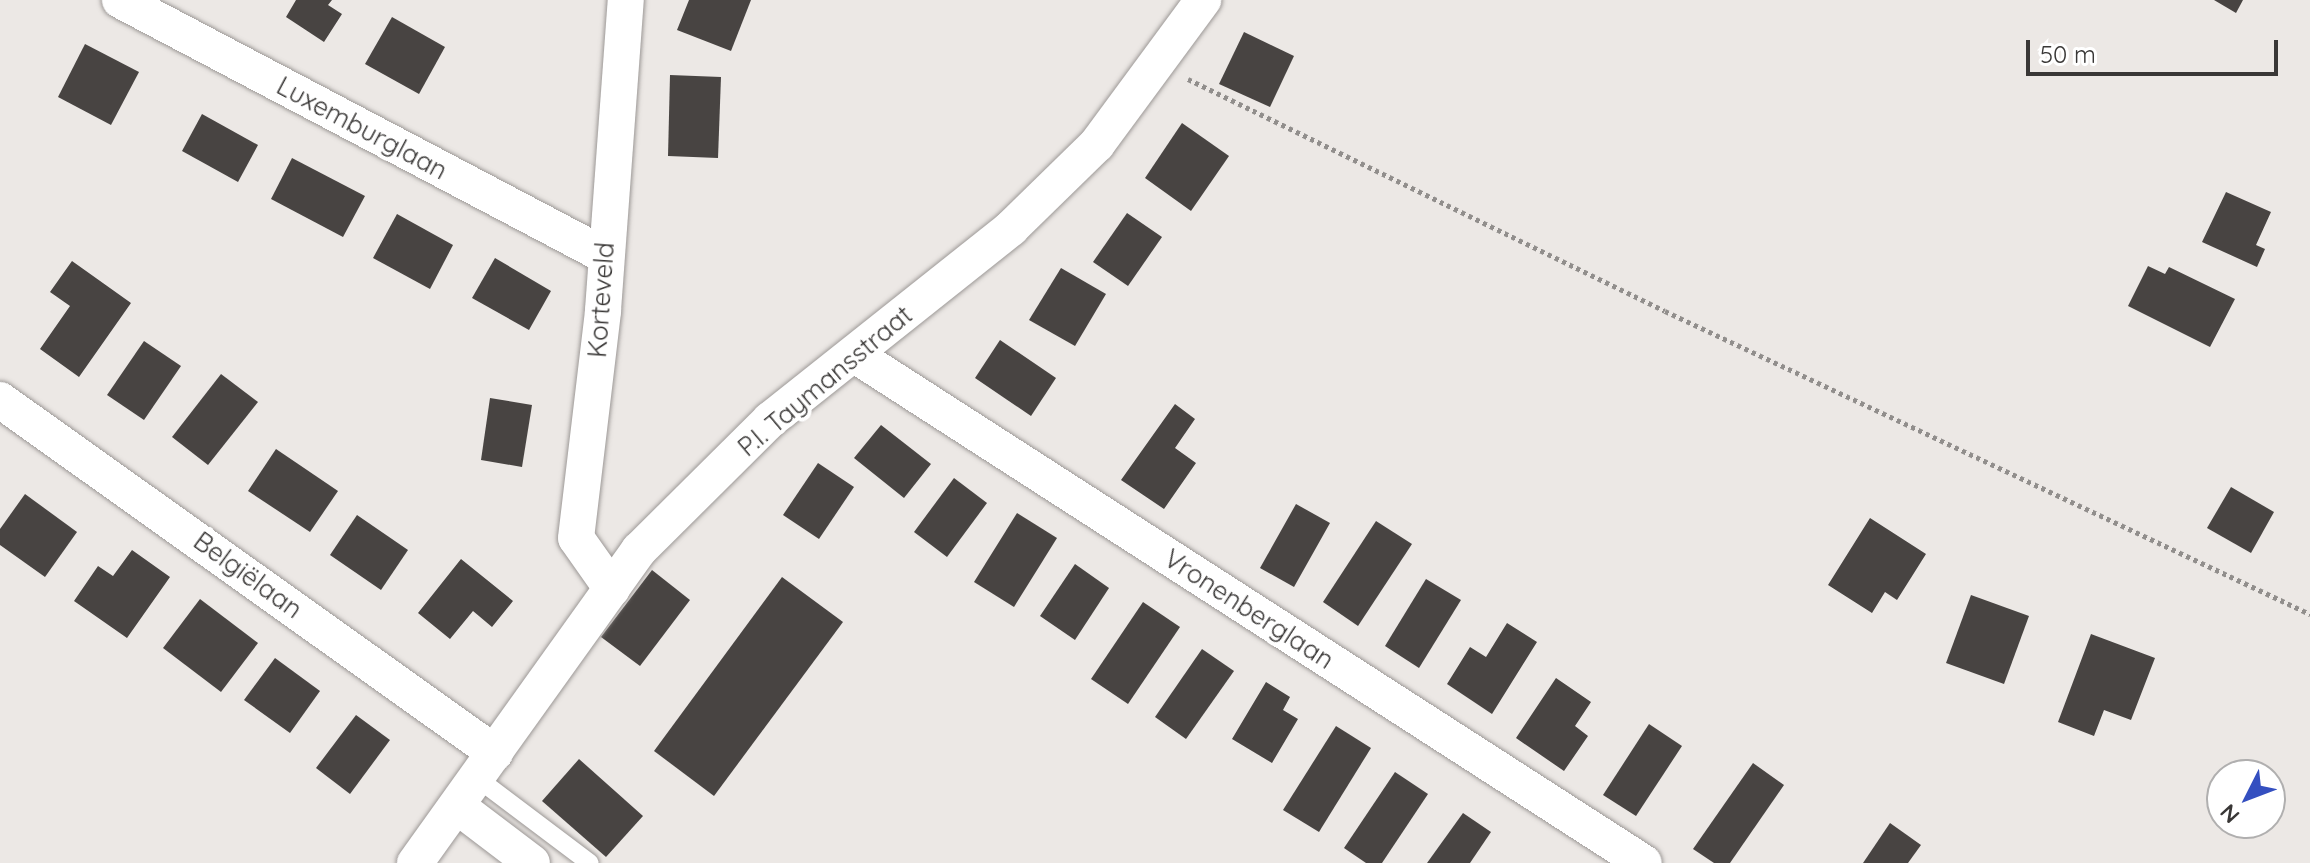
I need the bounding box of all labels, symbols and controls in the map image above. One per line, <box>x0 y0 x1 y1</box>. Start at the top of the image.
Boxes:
scale bar <box>2030 24 2282 74</box>
text: 50 m <box>2040 39 2096 69</box>
street label: Luxemburglaan <box>271 70 453 186</box>
street label: Korteveld <box>581 241 621 359</box>
street label: P.I. Taymansstraat <box>732 299 918 463</box>
street label: Belgiëlaan <box>188 525 308 625</box>
street label: Vronenberglaan <box>1158 543 1340 675</box>
north arrow <box>2206 759 2286 839</box>
text: N <box>2214 798 2245 829</box>

